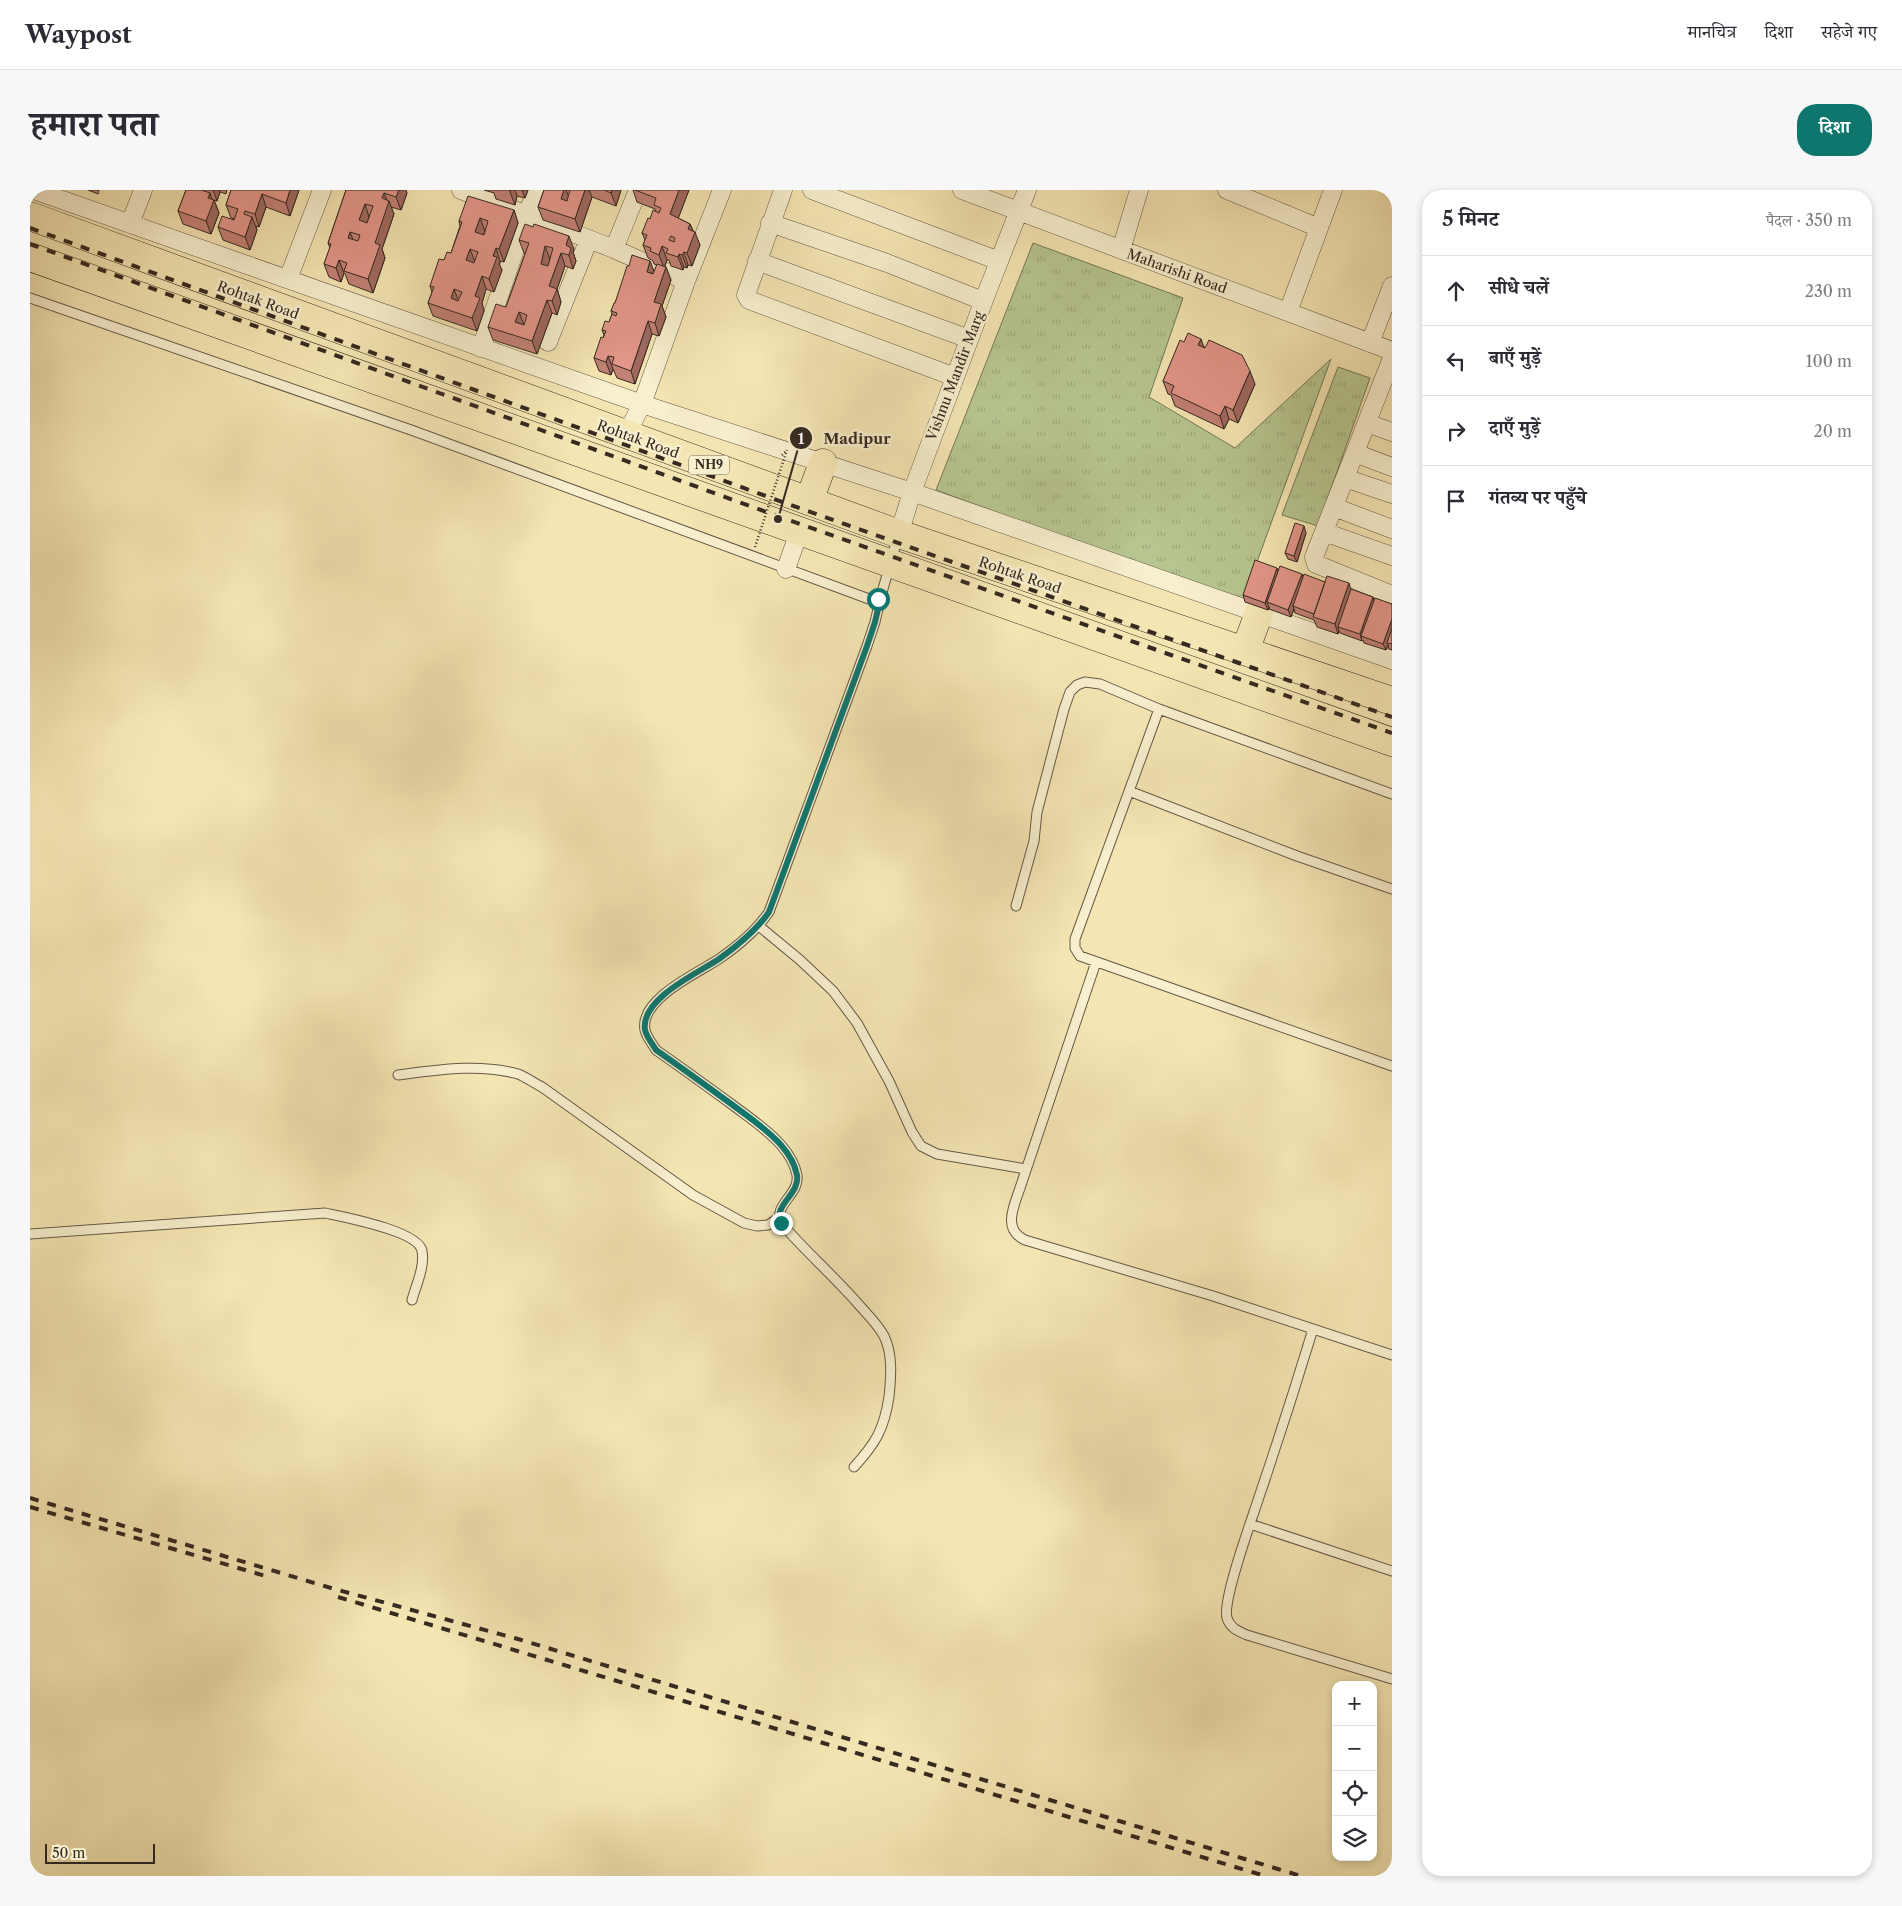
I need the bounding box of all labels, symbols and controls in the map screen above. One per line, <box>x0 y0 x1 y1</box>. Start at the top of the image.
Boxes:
text: Waypost <box>25 20 132 49</box>
text: मानचित्र <box>1688 21 1736 43</box>
text: दिशा <box>1764 21 1793 43</box>
text: सहेजे गए <box>1821 21 1877 43</box>
text: हमारा पता <box>30 102 158 145</box>
button: दिशा <box>1797 104 1872 156</box>
text: 5 मिनट <box>1442 206 1499 231</box>
text: पैदल · 350 m <box>1766 210 1852 230</box>
street label: Maharishi Road <box>1124 245 1230 298</box>
text: सीधे चलें <box>1489 276 1549 299</box>
street label: Rohtak Road <box>215 277 302 323</box>
icon: ahead <box>1442 277 1470 305</box>
text: 230 m <box>1805 281 1852 301</box>
street label: Vishnu Mandir Marg <box>922 308 988 444</box>
text: बाएँ मुड़ें <box>1489 346 1541 369</box>
icon: left <box>1442 347 1470 375</box>
text: 100 m <box>1806 351 1852 371</box>
street label: Rohtak Road <box>595 416 682 462</box>
text: दाएँ मुड़ें <box>1489 416 1540 439</box>
icon: right <box>1442 417 1470 445</box>
text: 20 m <box>1813 421 1852 441</box>
callout: Madipur <box>789 423 901 453</box>
text: 1 <box>798 429 805 448</box>
text: Madipur <box>823 429 891 448</box>
road number: NH9 <box>689 456 729 474</box>
text: गंतव्य पर पहुँचे <box>1489 486 1586 509</box>
icon: arrive <box>1442 487 1470 515</box>
street label: Rohtak Road <box>976 552 1064 598</box>
route start <box>867 588 890 611</box>
route end <box>770 1212 793 1235</box>
map controls <box>1332 1681 1377 1861</box>
button: + <box>1332 1681 1377 1726</box>
button: − <box>1332 1726 1377 1771</box>
button: locate <box>1332 1771 1377 1816</box>
button: layers <box>1332 1816 1377 1861</box>
scale bar <box>45 1841 155 1864</box>
text: 50 m <box>52 1844 85 1862</box>

